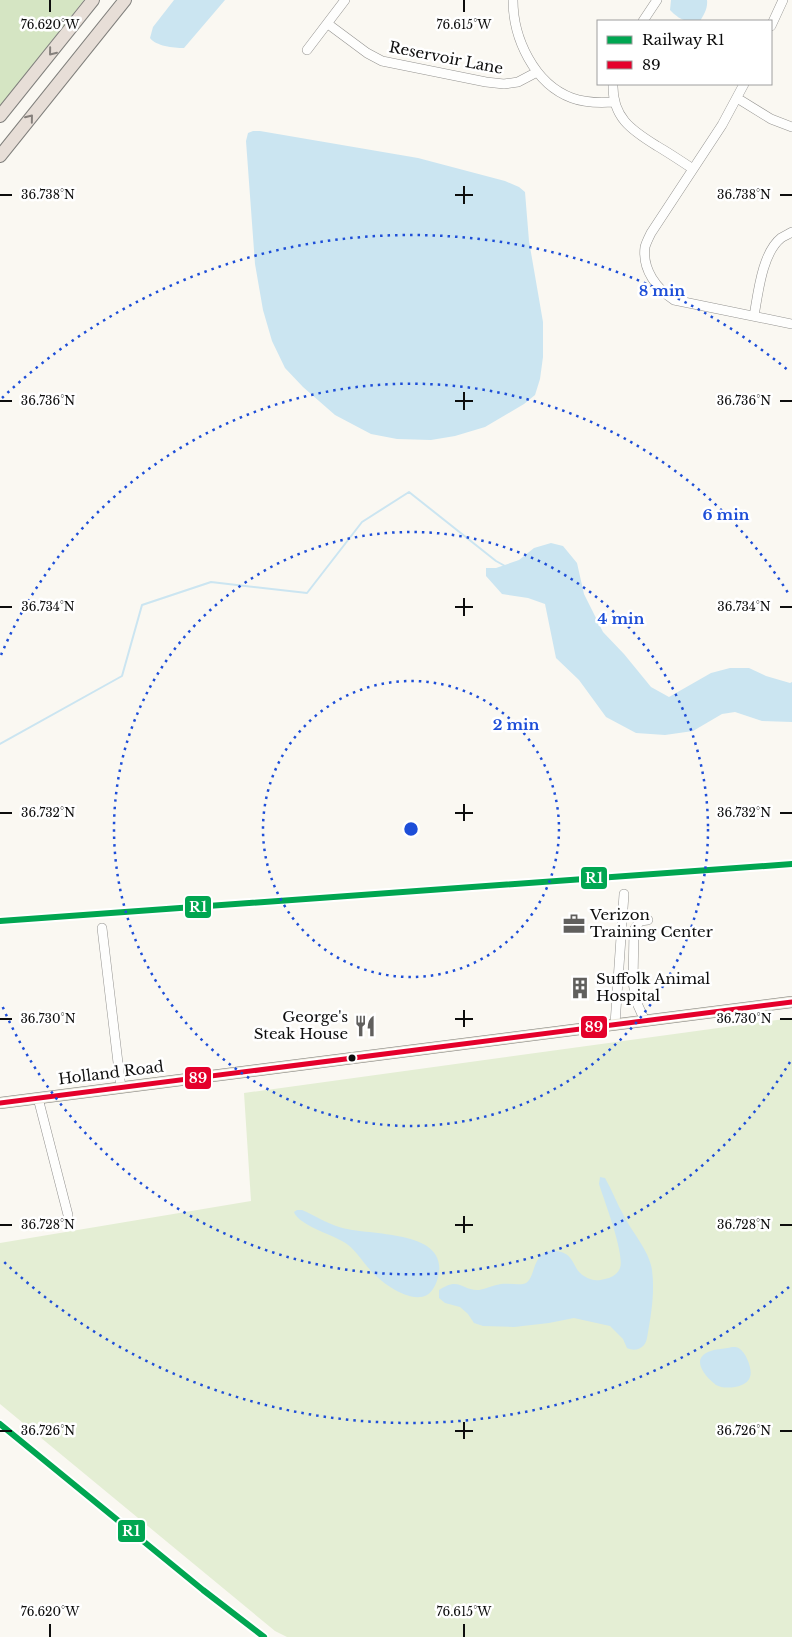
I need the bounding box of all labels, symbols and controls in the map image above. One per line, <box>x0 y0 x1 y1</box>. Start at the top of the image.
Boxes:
text: 76.620°W <box>21 17 80 32</box>
text: 76.615°W <box>437 17 492 32</box>
legend <box>597 20 772 85</box>
text: Railway R1 <box>642 30 725 49</box>
street label: Reservoir Lane <box>387 37 505 78</box>
one-way arrow <box>49 46 57 55</box>
text: 89 <box>642 55 661 74</box>
one-way arrow <box>25 115 33 124</box>
text: 36.738°N <box>21 187 75 202</box>
text: 36.738°N <box>717 187 771 202</box>
text: 8 min <box>639 281 685 300</box>
text: 36.736°N <box>21 393 75 408</box>
text: 36.736°N <box>717 393 771 408</box>
text: 6 min <box>702 505 750 524</box>
text: 36.734°N <box>21 599 75 614</box>
text: 36.734°N <box>717 599 771 614</box>
text: 4 min <box>598 609 645 628</box>
text: 2 min <box>493 715 539 734</box>
text: 36.732°N <box>21 805 75 820</box>
text: 36.732°N <box>717 805 771 820</box>
centre of rings <box>402 820 420 838</box>
line badge: R1 <box>580 866 608 890</box>
text: R1 <box>585 869 603 887</box>
line badge: R1 <box>184 895 212 919</box>
text: R1 <box>189 898 207 916</box>
place label: Verizon Training Center <box>589 905 714 941</box>
office icon: Verizon Training Center <box>561 911 587 937</box>
place label: Suffolk Animal Hospital <box>596 969 710 1005</box>
building icon: Suffolk Animal Hospital <box>567 975 593 1001</box>
place label: George's Steak House <box>254 1007 348 1043</box>
text: 36.730°N <box>20 1011 76 1026</box>
text: 36.730°N <box>716 1011 772 1026</box>
restaurant icon: George's Steak House <box>352 1013 378 1039</box>
line badge: 89 <box>580 1015 608 1039</box>
text: 89 <box>585 1018 603 1036</box>
unlabelled marker <box>347 1053 357 1063</box>
street label: Holland Road <box>57 1057 165 1088</box>
line badge: 89 <box>184 1066 212 1090</box>
text: 89 <box>189 1069 207 1087</box>
text: 36.728°N <box>21 1217 75 1232</box>
text: 36.728°N <box>717 1217 771 1232</box>
text: 36.726°N <box>21 1423 75 1438</box>
text: 36.726°N <box>717 1423 771 1438</box>
line badge: R1 <box>117 1519 146 1543</box>
text: R1 <box>122 1522 140 1540</box>
text: 76.620°W <box>21 1604 80 1619</box>
text: 76.615°W <box>437 1604 492 1619</box>

